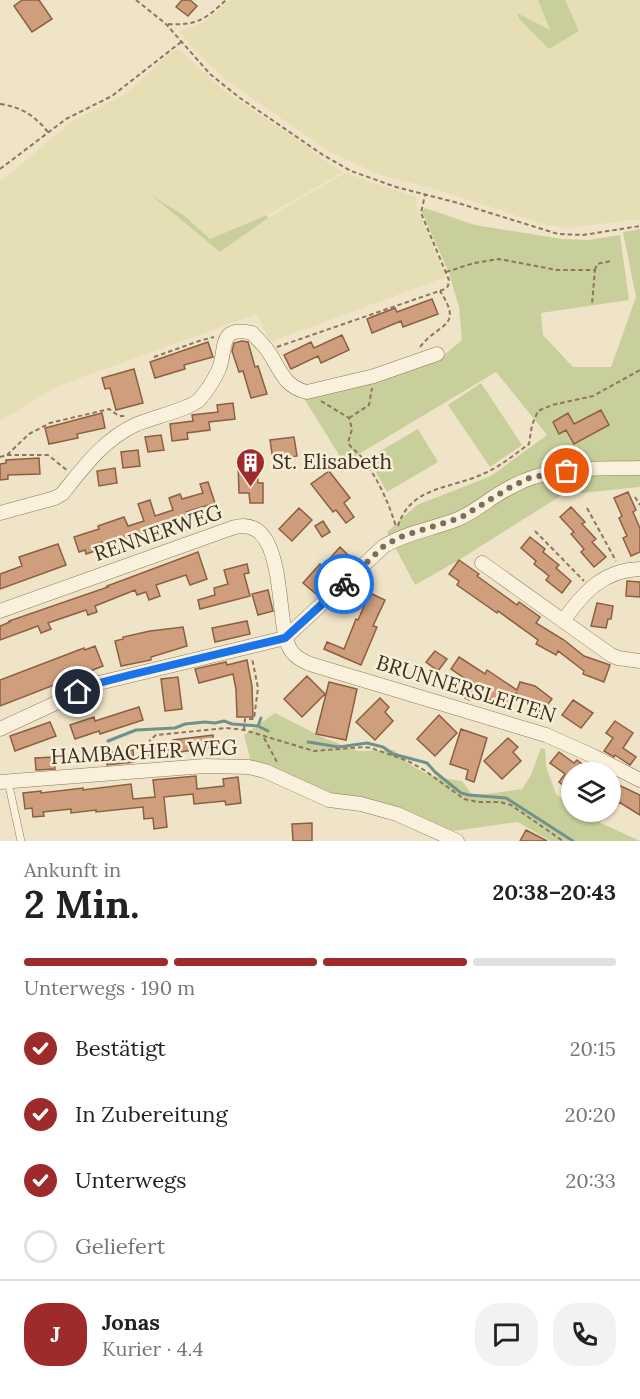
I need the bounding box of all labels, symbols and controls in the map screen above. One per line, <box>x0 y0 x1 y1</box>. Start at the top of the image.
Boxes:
pin <box>541 445 592 496</box>
building icon: St. Elisabeth <box>235 446 267 488</box>
place label: St. Elisabeth <box>272 448 392 475</box>
icon: bag <box>550 454 583 487</box>
street label: RENNERWEG <box>90 498 226 567</box>
courier <box>314 554 374 614</box>
icon: bike <box>328 568 361 601</box>
street label: BRUNNERSLEITEN <box>373 648 559 729</box>
pin <box>52 666 103 717</box>
icon: home <box>61 675 94 708</box>
street label: HAMBACHER WEG <box>50 733 238 770</box>
map controls <box>561 762 621 822</box>
button: layers <box>561 762 621 822</box>
text: Ankunft in <box>24 857 121 882</box>
text: 20:38–20:43 <box>493 878 616 906</box>
text: 2 Min. <box>24 879 139 929</box>
text: Unterwegs · 190 m <box>24 975 195 1000</box>
icon: check <box>24 1032 57 1065</box>
text: Bestätigt <box>75 1034 166 1062</box>
text: 20:15 <box>570 1036 616 1061</box>
icon: check <box>24 1098 57 1131</box>
text: In Zubereitung <box>75 1100 228 1128</box>
text: 20:20 <box>565 1102 616 1127</box>
icon: check <box>24 1164 57 1197</box>
text: Unterwegs <box>75 1166 186 1194</box>
text: 20:33 <box>566 1168 616 1193</box>
text: Geliefert <box>75 1232 165 1260</box>
button: chat <box>475 1303 538 1366</box>
button: phone <box>553 1303 616 1366</box>
text: Jonas <box>102 1308 160 1336</box>
text: J <box>51 1320 60 1348</box>
text: Kurier · 4.4 <box>102 1336 203 1361</box>

